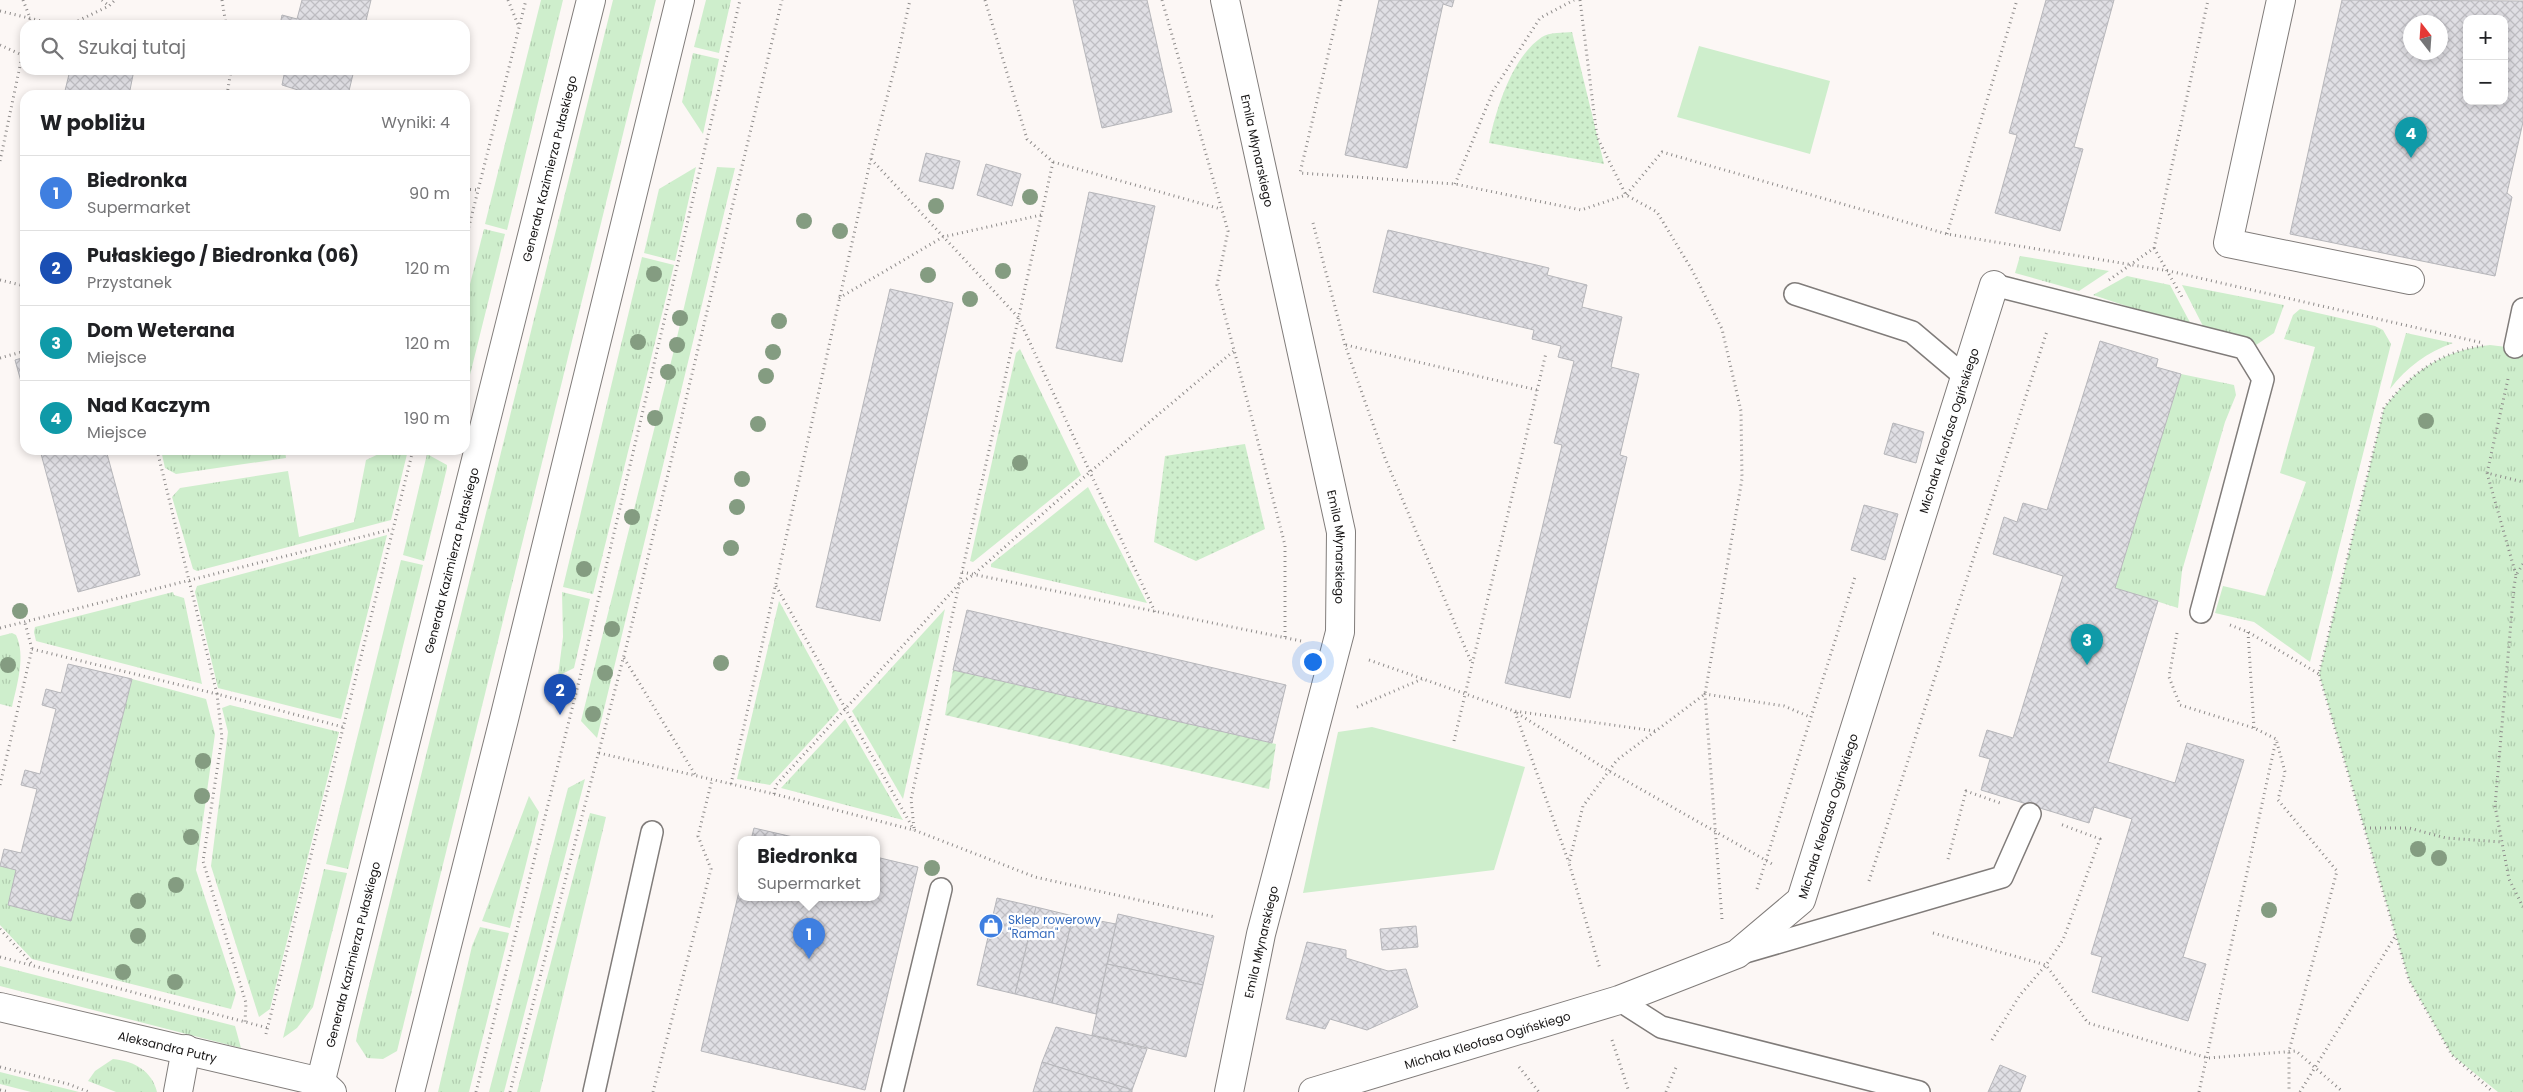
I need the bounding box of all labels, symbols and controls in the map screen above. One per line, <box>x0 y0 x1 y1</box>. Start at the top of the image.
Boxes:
north arrow <box>2403 15 2448 60</box>
map controls <box>2463 15 2508 105</box>
button: + <box>2463 15 2508 60</box>
search box <box>20 20 470 75</box>
icon: search <box>38 34 66 62</box>
text: Szukaj tutaj <box>78 34 186 61</box>
button: − <box>2463 60 2508 105</box>
street label: Generała Kazimierza Pułaskiego <box>517 73 580 263</box>
street label: Emila Młynarskiego <box>1237 93 1278 209</box>
text: W pobliżu <box>40 108 145 137</box>
text: Wyniki: 4 <box>381 111 450 134</box>
pin: 4 <box>2395 117 2427 158</box>
text: Biedronka <box>87 167 187 194</box>
text: 1 <box>53 182 59 205</box>
text: 90 m <box>409 182 450 205</box>
text: Supermarket <box>87 196 191 219</box>
text: Pułaskiego / Biedronka (06) <box>87 242 359 269</box>
text: 2 <box>51 257 61 280</box>
text: 120 m <box>405 257 450 280</box>
text: Przystanek <box>87 271 172 294</box>
text: Dom Weterana <box>87 317 235 344</box>
text: 3 <box>51 332 61 355</box>
text: 120 m <box>405 332 450 355</box>
street label: Michała Kleofasa Ogińskiego <box>1914 345 1982 515</box>
text: Miejsce <box>87 346 147 369</box>
text: Nad Kaczym <box>87 392 210 419</box>
text: 4 <box>51 407 61 430</box>
text: 190 m <box>404 407 450 430</box>
text: Miejsce <box>87 421 147 444</box>
street label: Generała Kazimierza Pułaskiego <box>419 465 482 655</box>
street label: Emila Młynarskiego <box>1324 488 1350 604</box>
pin: 3 <box>2071 624 2103 665</box>
your location <box>1300 649 1326 675</box>
pin: 2 <box>544 674 576 715</box>
street label: Michała Kleofasa Ogińskiego <box>1793 731 1861 901</box>
popup <box>738 836 880 901</box>
text: Biedronka <box>757 843 858 870</box>
street label: Generała Kazimierza Pułaskiego <box>321 859 384 1049</box>
text: Supermarket <box>757 872 861 895</box>
street label: Emila Młynarskiego <box>1240 884 1282 1000</box>
place label: Sklep rowerowy "Raman" <box>1008 911 1101 942</box>
shop icon: Sklep rowerowy "Raman" <box>978 913 1004 939</box>
pin: 1 <box>793 918 825 959</box>
street label: Michała Kleofasa Ogińskiego <box>1402 1007 1573 1073</box>
street label: Aleksandra Putry <box>116 1026 219 1066</box>

